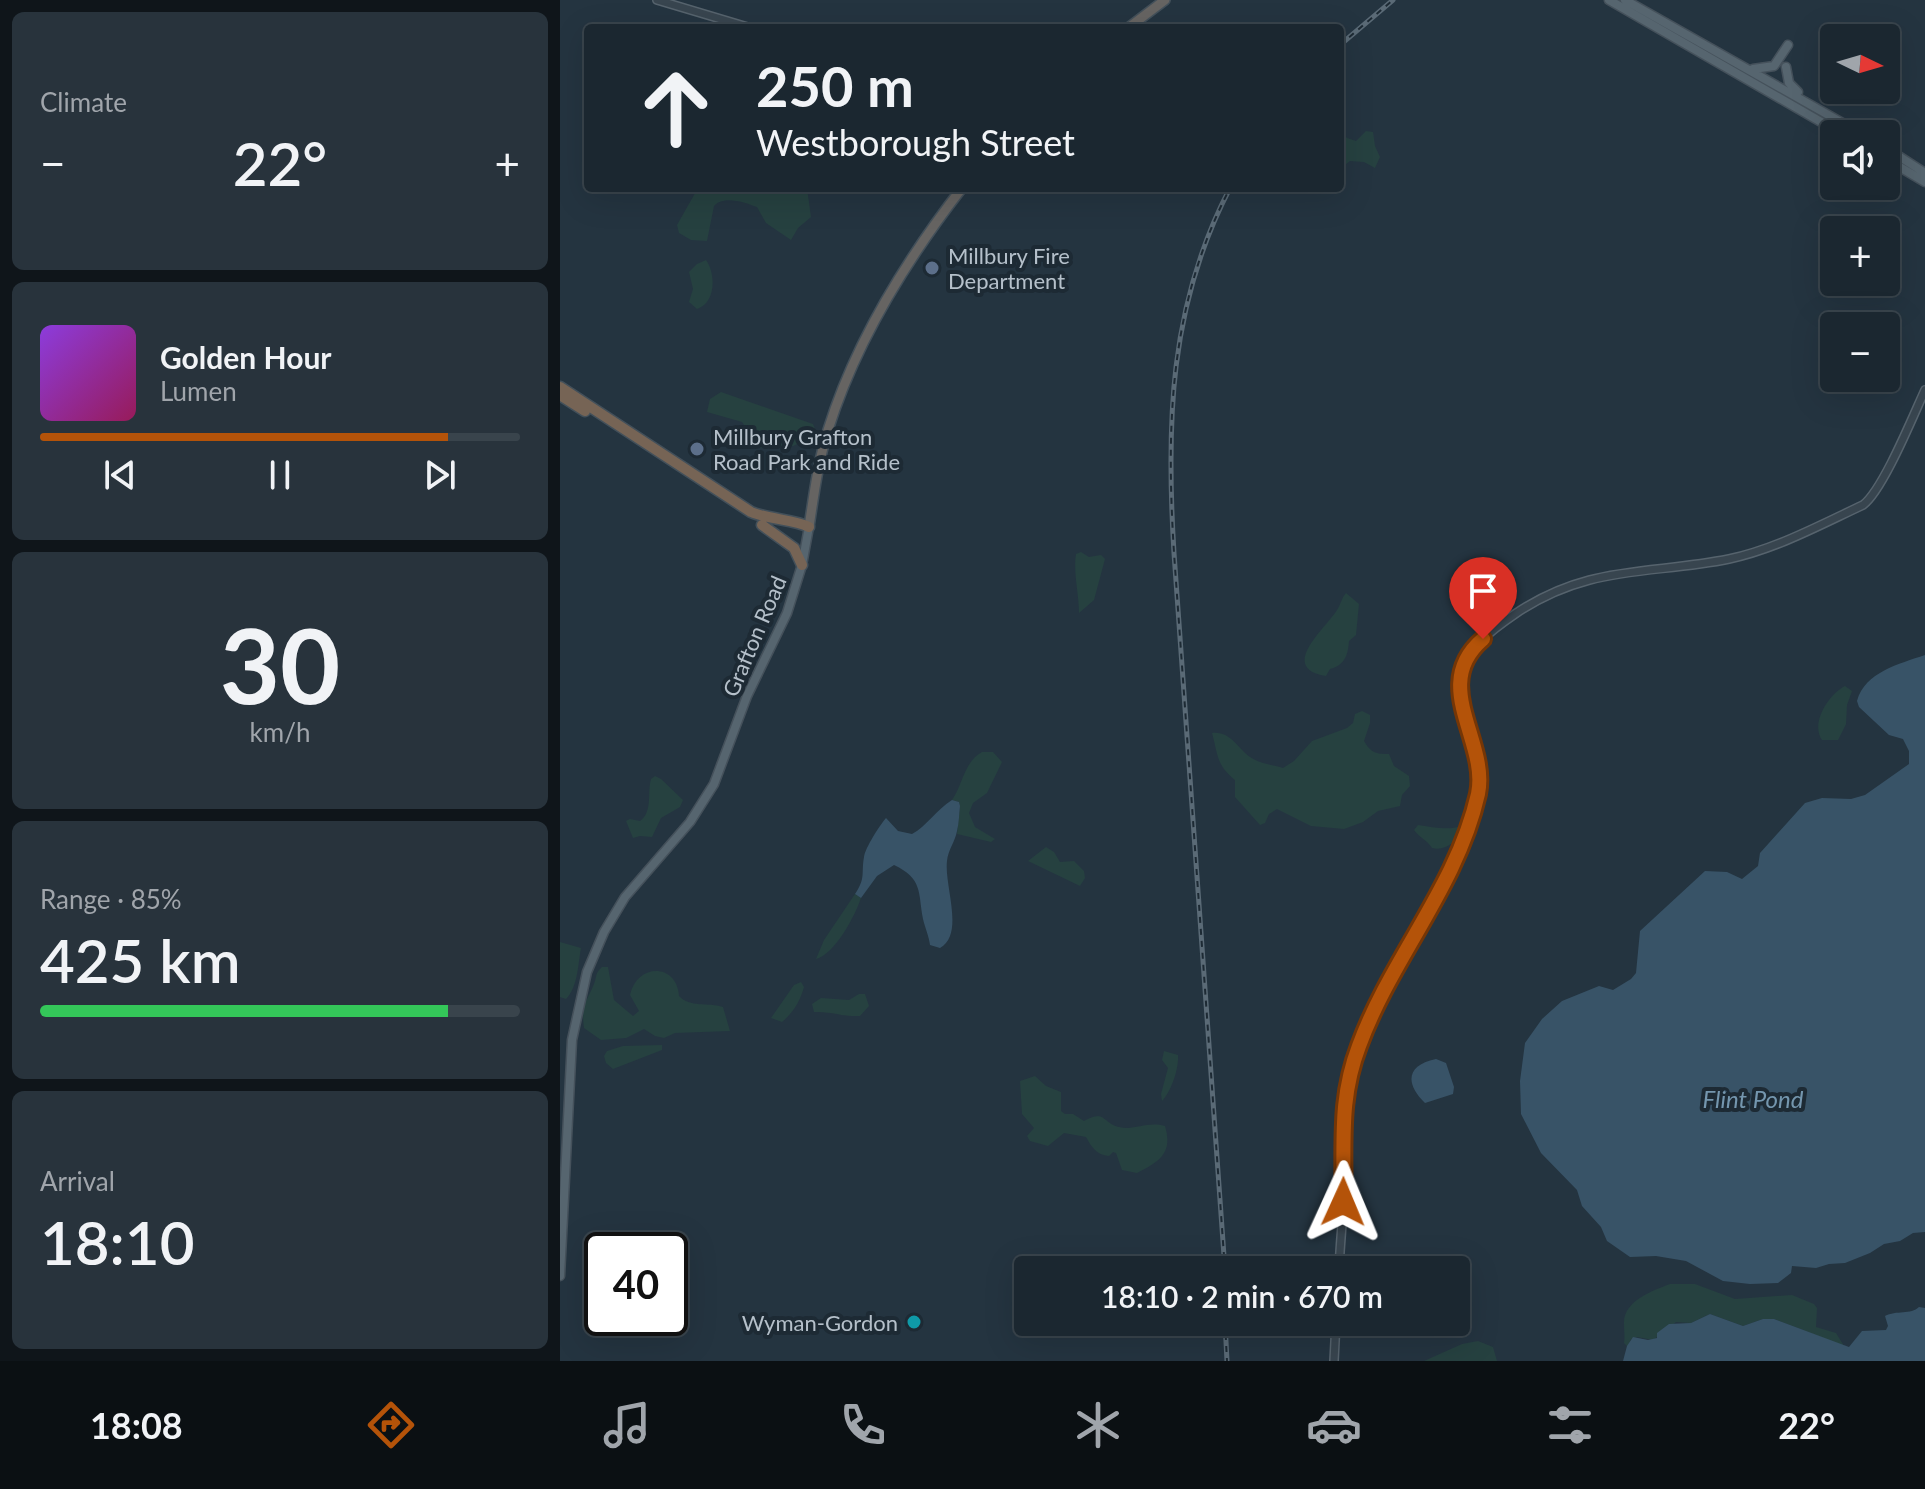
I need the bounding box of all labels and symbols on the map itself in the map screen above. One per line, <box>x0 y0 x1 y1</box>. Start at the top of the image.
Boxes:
north arrow <box>1820 24 1900 104</box>
place label: Millbury Fire Department <box>948 242 1070 294</box>
marker: Millbury Fire Department <box>923 259 941 277</box>
place label: Millbury Grafton Road Park and Ride <box>713 423 900 475</box>
marker: Millbury Grafton Road Park and Ride <box>688 440 706 458</box>
pin <box>1449 557 1517 639</box>
street label: Grafton Road <box>716 571 792 701</box>
water label: Flint Pond <box>1703 1084 1804 1113</box>
position arrow <box>1301 1160 1385 1244</box>
speed limit sign: 40 <box>584 1232 688 1336</box>
place label: Wyman-Gordon <box>742 1309 898 1336</box>
marker: Wyman-Gordon <box>905 1313 923 1331</box>

